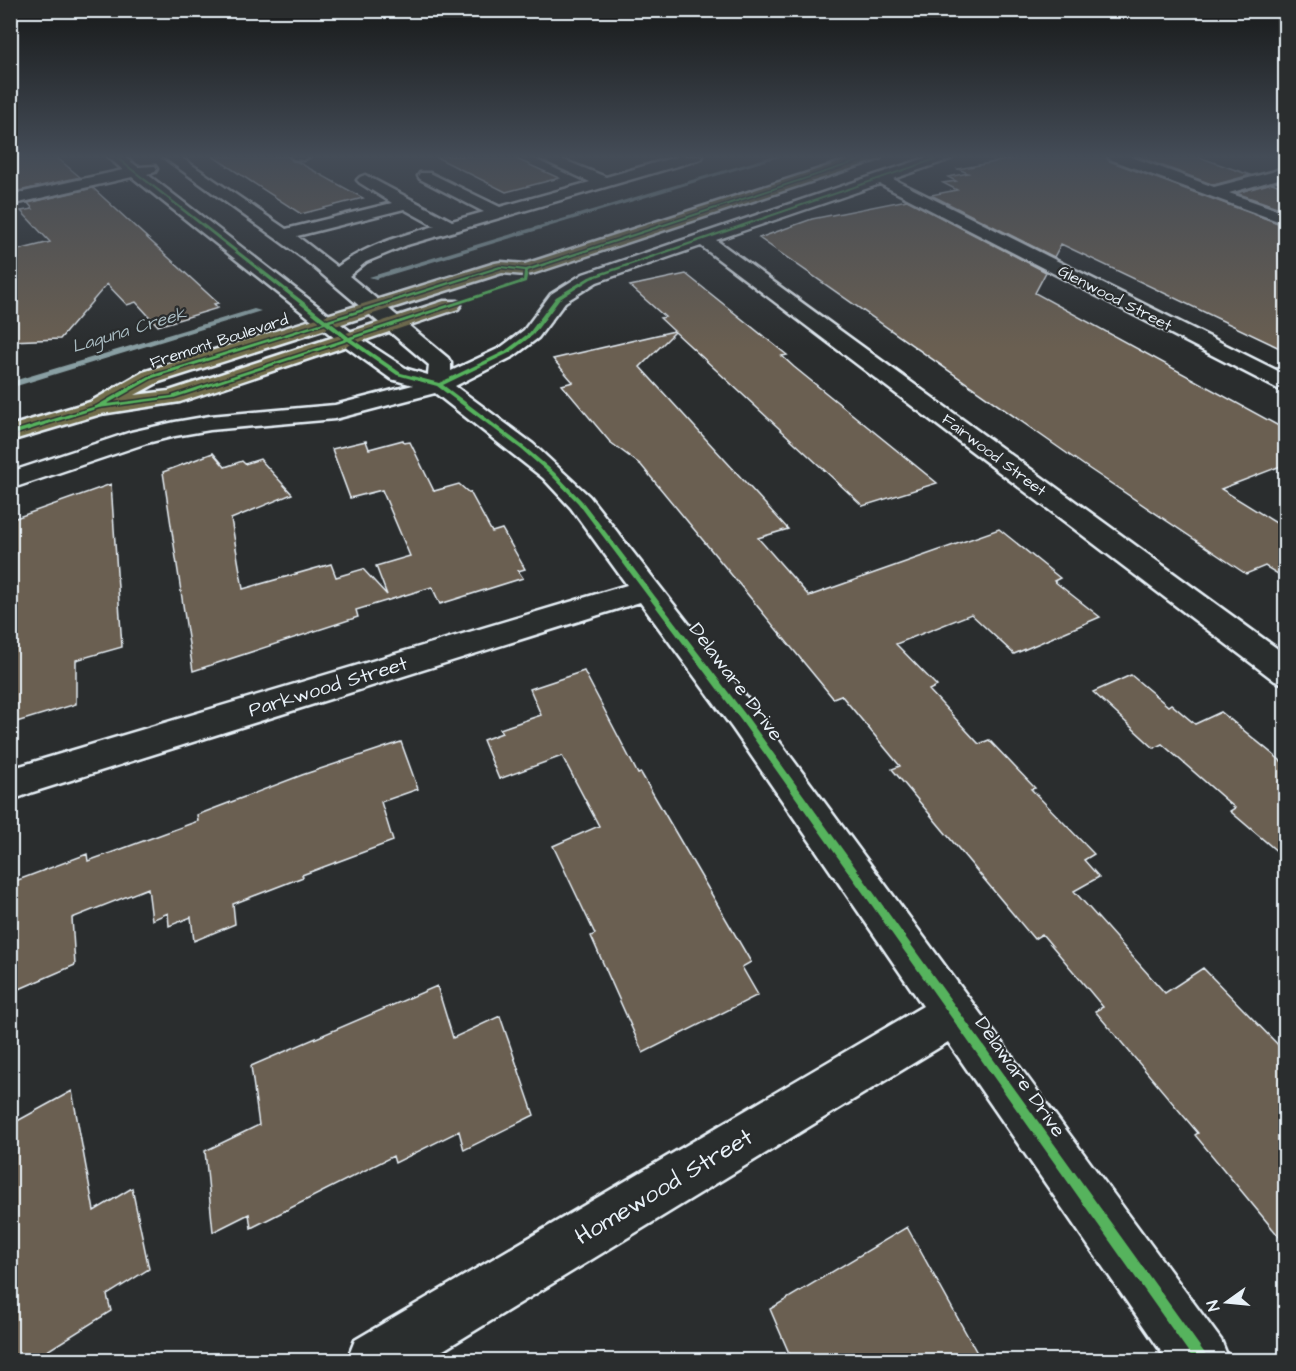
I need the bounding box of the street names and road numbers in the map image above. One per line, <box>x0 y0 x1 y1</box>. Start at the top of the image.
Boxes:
street label: Glenwood Street <box>1054 260 1176 336</box>
street label: Fremont Boulevard <box>147 308 291 374</box>
street label: Fairwood Street <box>937 408 1051 502</box>
street label: Delaware Drive <box>682 617 790 747</box>
street label: Parkwood Street <box>245 650 411 724</box>
street label: Delaware Drive <box>968 1011 1072 1143</box>
street label: Homewood Street <box>569 1120 760 1254</box>

